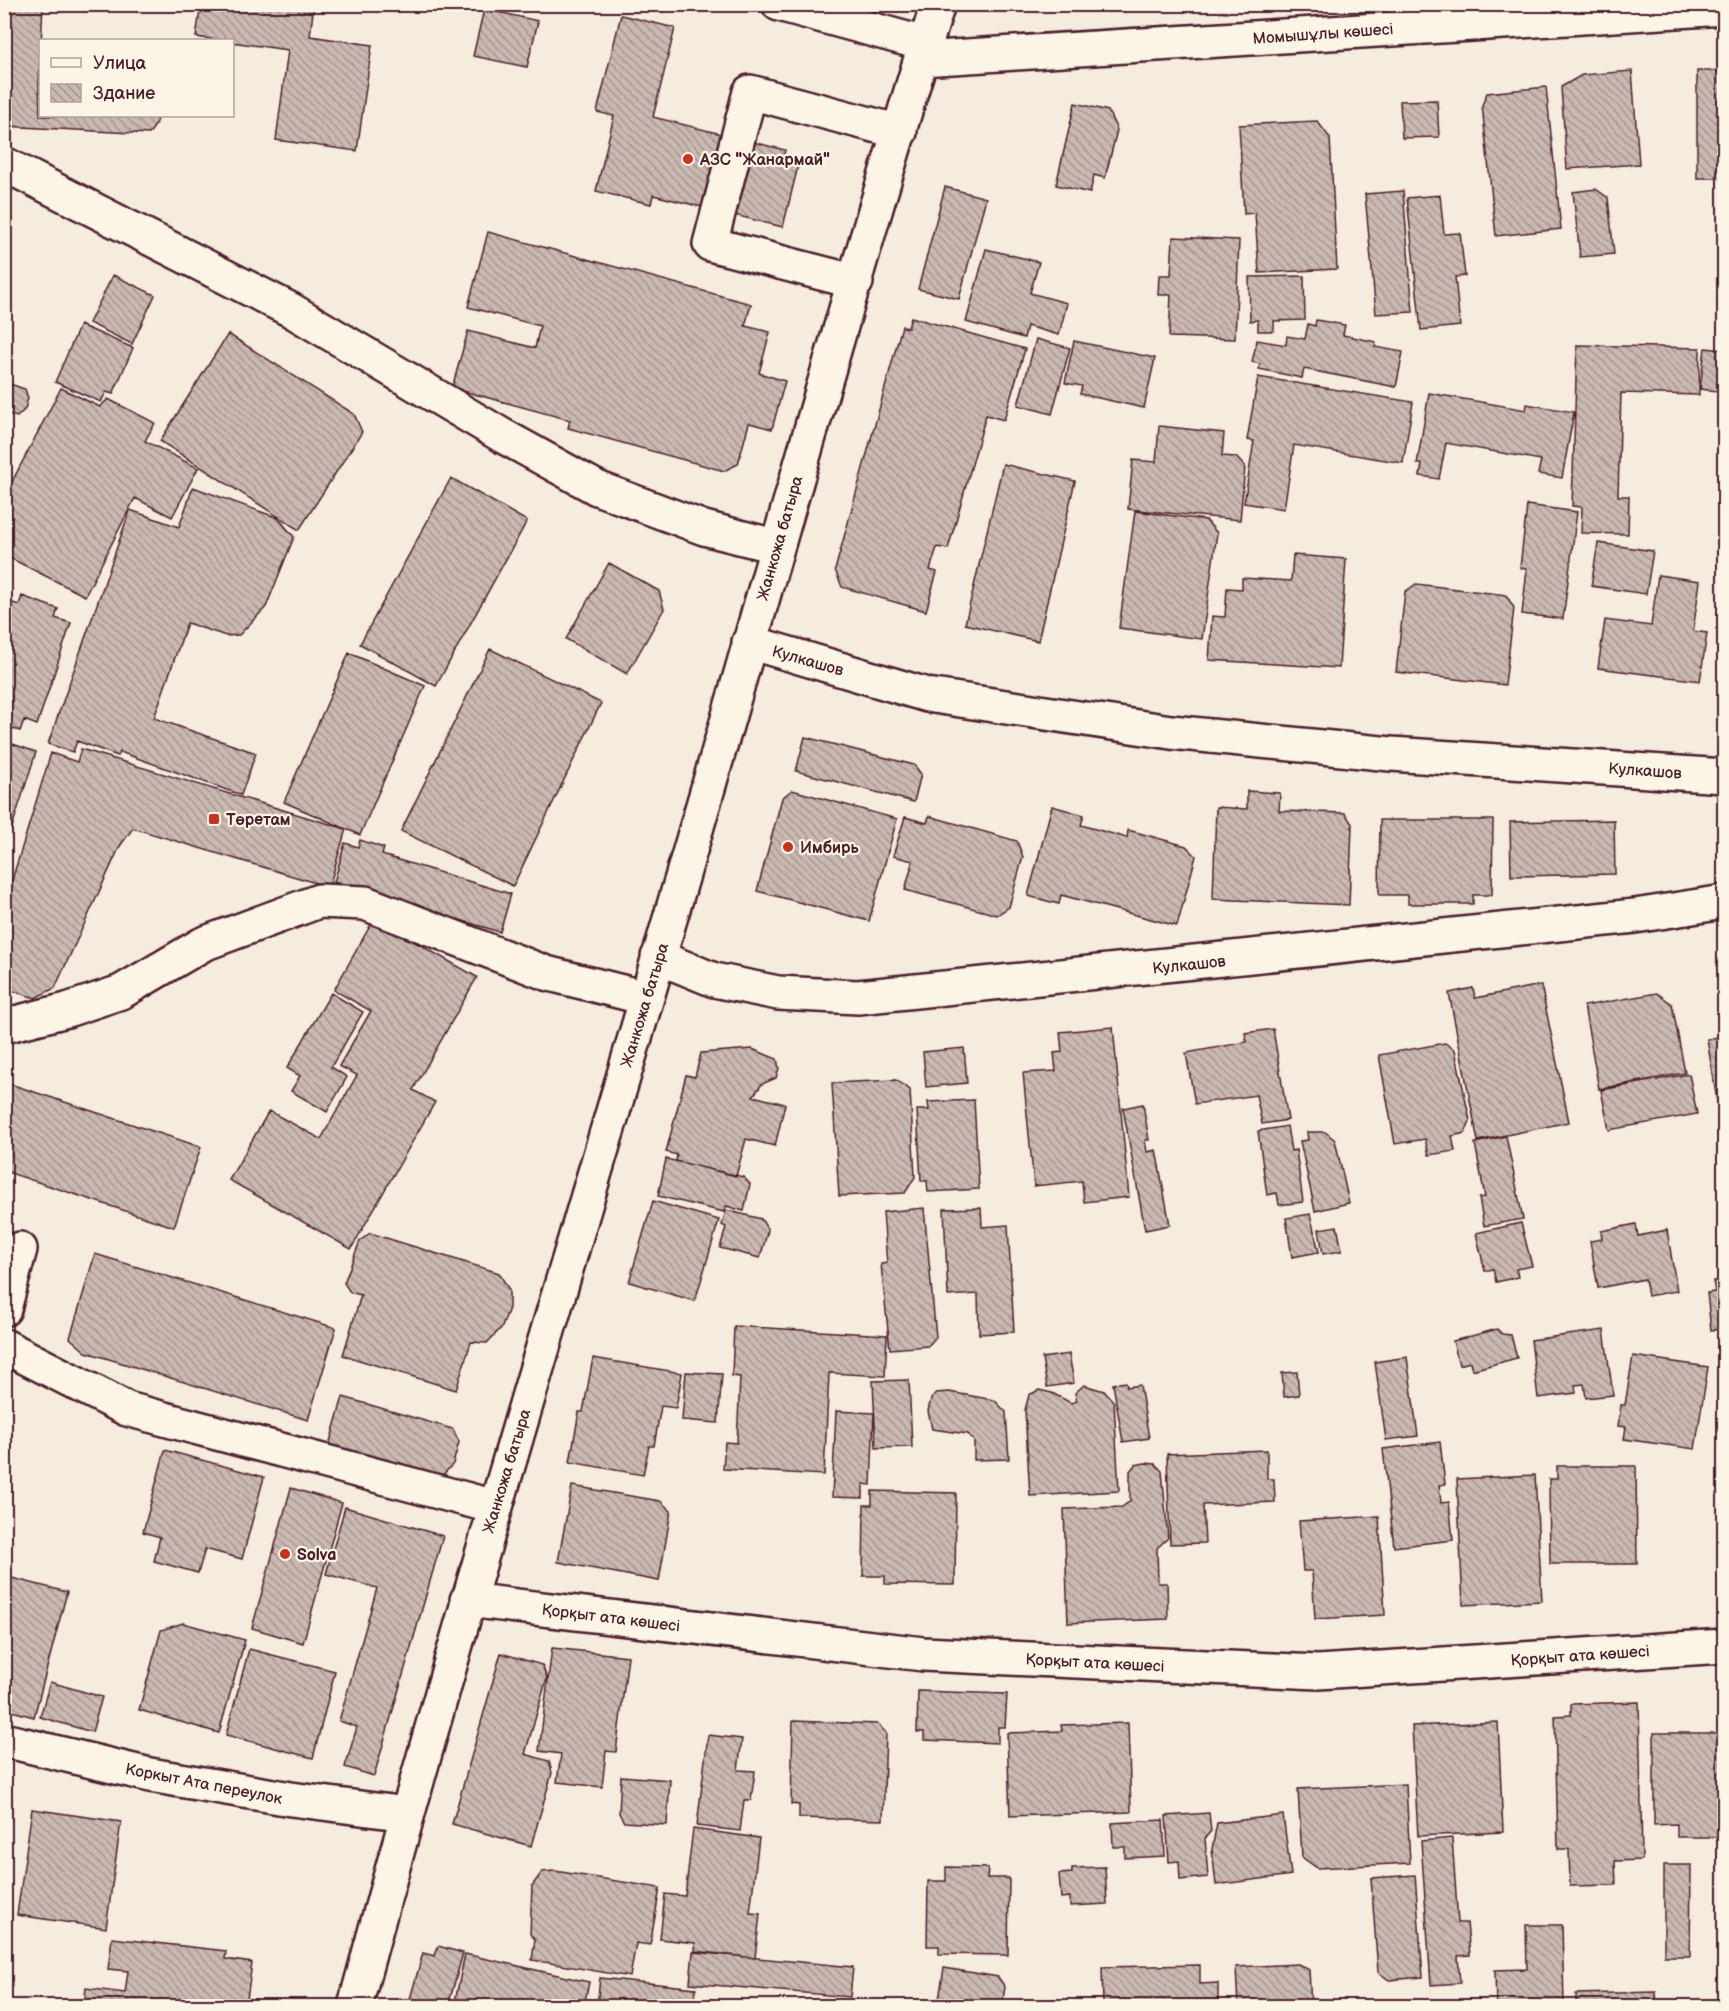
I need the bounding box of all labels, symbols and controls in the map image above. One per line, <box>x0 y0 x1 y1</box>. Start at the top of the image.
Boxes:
street label: Момышұлы көшесі <box>1252 20 1394 49</box>
legend <box>39 39 234 117</box>
text: Улица <box>93 53 147 74</box>
text: Здание <box>93 83 155 104</box>
place label: АЗС "Жанармай" <box>699 151 830 170</box>
marker: АЗС "Жанармай" <box>681 152 695 166</box>
street label: Жанкожа батыра <box>754 473 808 603</box>
street label: Кулкашов <box>770 642 846 681</box>
street label: Кулкашов <box>1608 759 1683 784</box>
place label: Төретам <box>226 811 291 830</box>
marker: Төретам <box>207 812 221 826</box>
place label: Имбирь <box>800 839 860 858</box>
marker: Имбирь <box>781 840 795 854</box>
street label: Жанкожа батыра <box>617 940 674 1070</box>
street label: Кулкашов <box>1152 952 1227 979</box>
street label: Жанкожа батыра <box>479 1406 536 1536</box>
place label: Solva <box>297 1546 336 1565</box>
marker: Solva <box>278 1547 292 1561</box>
street label: Қорқыт ата көшесі <box>541 1601 681 1636</box>
street label: Қорқыт ата көшесі <box>1510 1642 1650 1671</box>
street label: Қорқыт ата көшесі <box>1025 1650 1165 1677</box>
street label: Коркыт Ата переулок <box>124 1760 284 1809</box>

